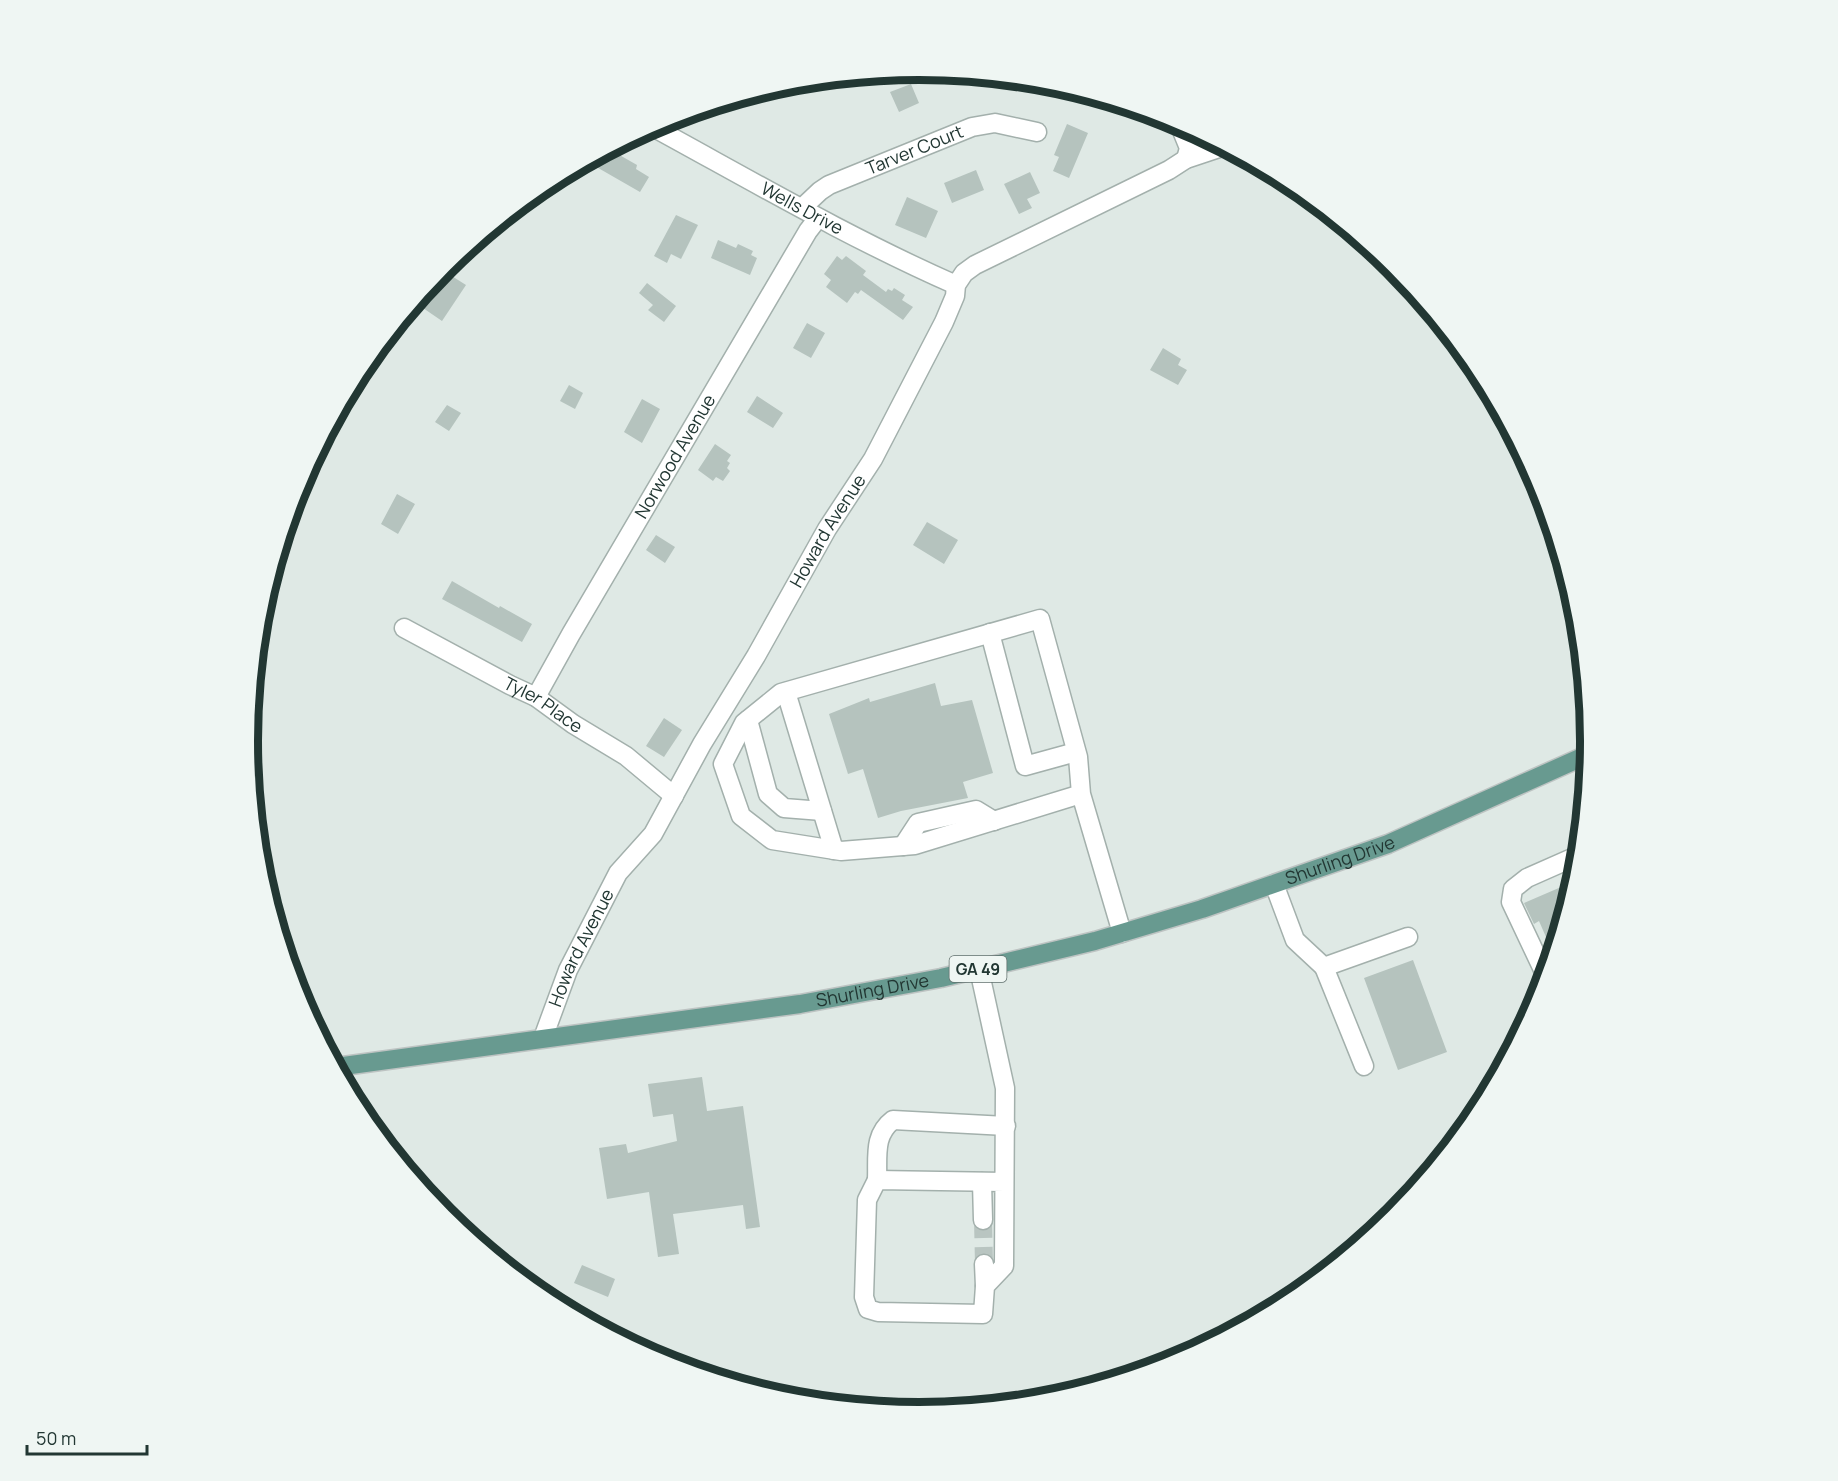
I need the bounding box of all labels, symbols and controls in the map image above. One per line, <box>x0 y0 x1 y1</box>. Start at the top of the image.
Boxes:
street label: Tarver Court <box>862 119 967 180</box>
street label: Wells Drive <box>757 176 848 240</box>
street label: Norwood Avenue <box>629 389 720 523</box>
street label: Howard Avenue <box>784 469 871 591</box>
street label: Tyler Place <box>500 671 587 738</box>
street label: Shurling Drive <box>1282 829 1398 890</box>
street label: Howard Avenue <box>542 884 619 1010</box>
road number: GA 49 <box>950 956 1006 982</box>
street label: Shurling Drive <box>814 967 931 1012</box>
scale bar <box>27 1418 147 1456</box>
text: 50 m <box>36 1426 76 1450</box>

